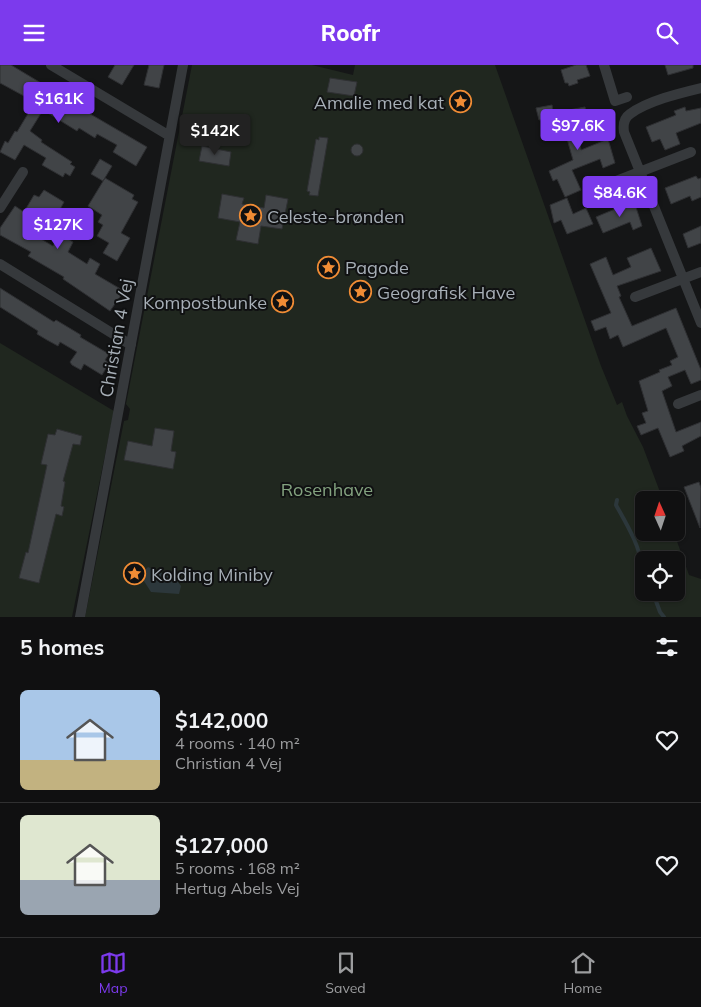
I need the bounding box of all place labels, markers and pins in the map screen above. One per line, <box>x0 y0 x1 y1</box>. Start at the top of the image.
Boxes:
pin: $161K <box>24 82 94 124</box>
place icon: Amalie med kat <box>448 90 472 114</box>
place label: Amalie med kat <box>314 91 444 114</box>
pin: $97.6K <box>537 109 619 151</box>
pin: $142K <box>180 113 250 156</box>
pin: $84.6K <box>579 175 661 218</box>
place icon: Celeste-brønden <box>239 204 263 228</box>
place label: Celeste-brønden <box>267 205 404 228</box>
pin: $127K <box>23 207 93 250</box>
place icon: Pagode <box>317 255 341 279</box>
place label: Pagode <box>345 256 409 279</box>
place icon: Geografisk Have <box>349 280 373 304</box>
place label: Geografisk Have <box>377 281 515 304</box>
place icon: Kompostbunke <box>271 290 295 314</box>
place label: Kompostbunke <box>143 291 267 314</box>
place icon: Kolding Miniby <box>123 562 147 586</box>
place label: Kolding Miniby <box>151 563 273 586</box>

